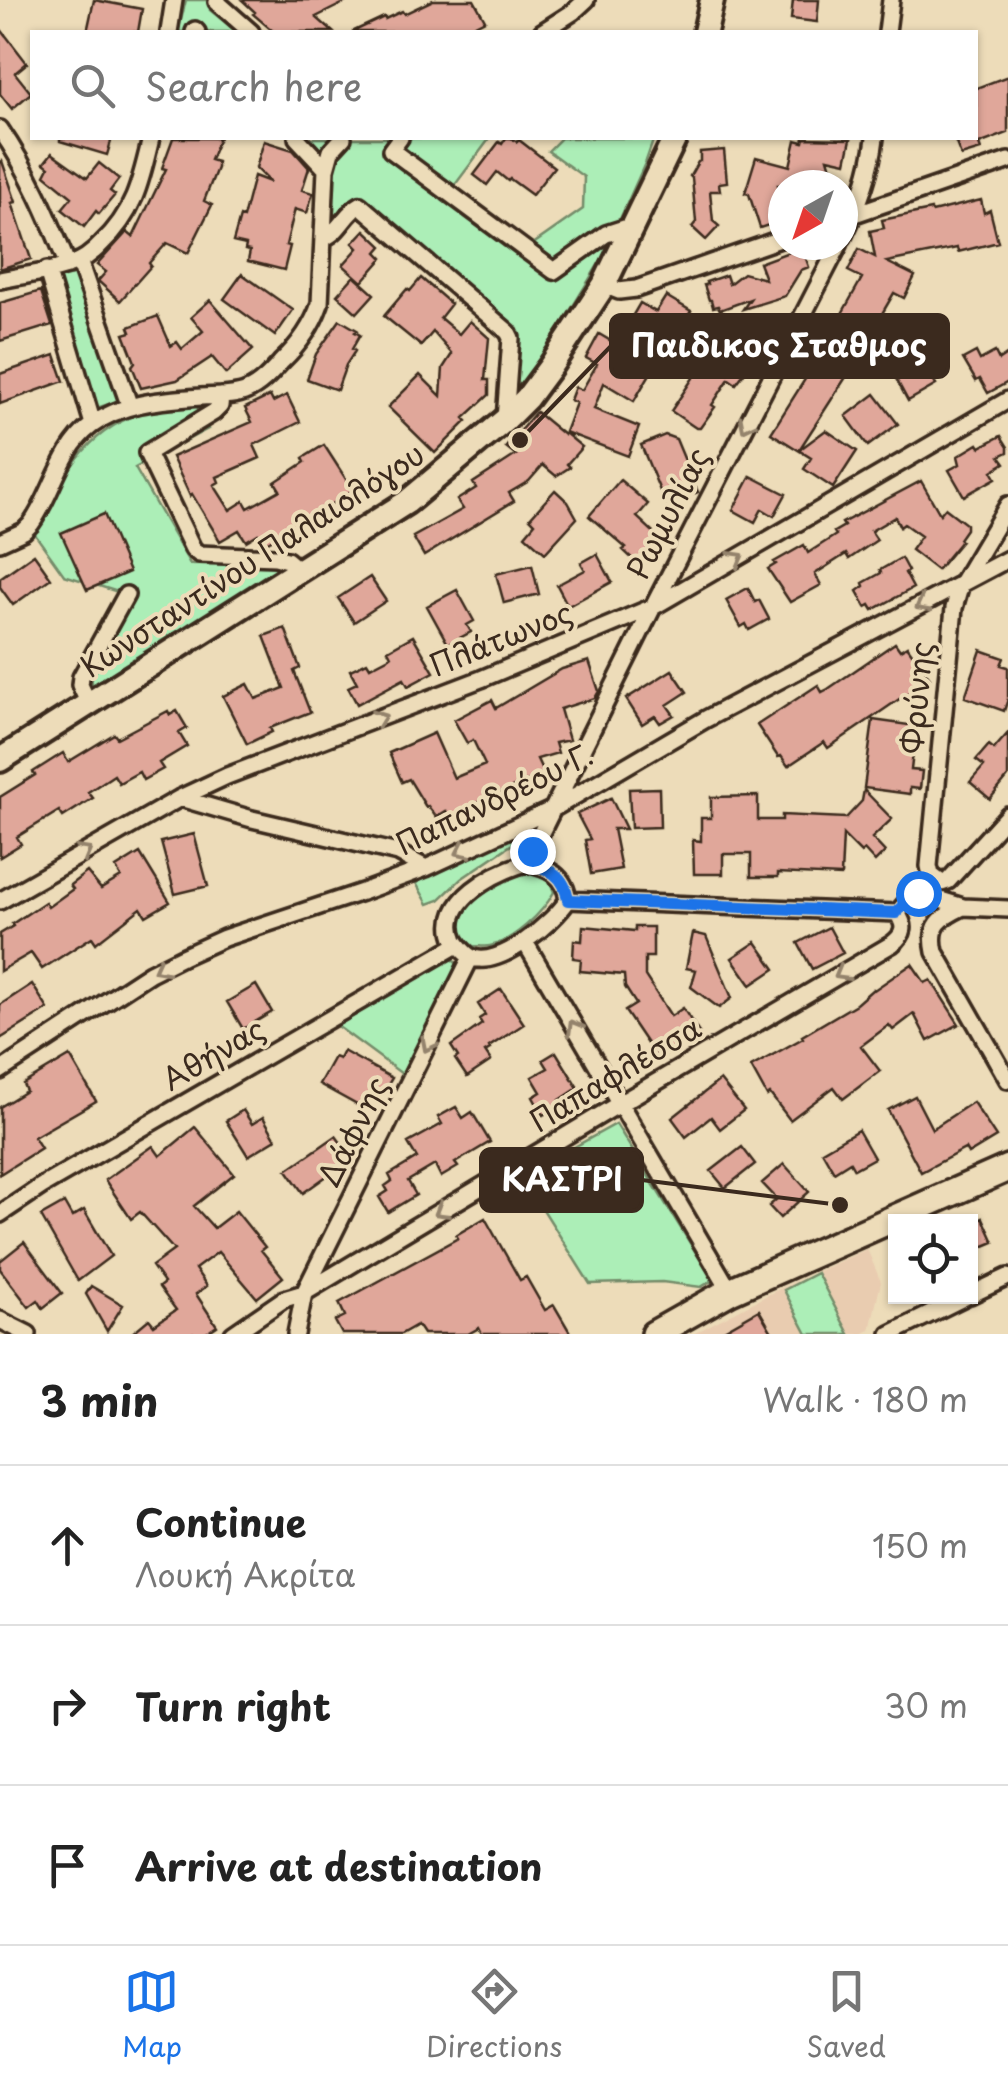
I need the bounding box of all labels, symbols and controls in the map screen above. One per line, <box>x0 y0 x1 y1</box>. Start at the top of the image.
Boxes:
search box <box>30 30 978 140</box>
text: Search here <box>145 57 362 114</box>
icon: search <box>65 58 120 113</box>
north arrow <box>768 170 858 260</box>
callout: Παιδικος Σταθμος <box>611 315 948 377</box>
text: Παιδικος Σταθμος <box>631 320 927 368</box>
one-way arrow <box>739 415 758 433</box>
street label: Κωνσταντίνου Παλαιολόγου <box>71 431 432 687</box>
street label: Ρωμυλίας <box>614 439 719 587</box>
one-way arrow <box>726 550 744 570</box>
street label: Πλάτωνος <box>422 589 579 687</box>
one-way arrow <box>914 593 933 612</box>
street label: Φρύνης <box>888 640 943 756</box>
one-way arrow <box>370 709 387 729</box>
street label: Παπανδρέου Γ. <box>388 731 600 865</box>
route end <box>510 829 556 875</box>
one-way arrow <box>455 838 473 858</box>
one-way arrow <box>74 845 92 865</box>
route start <box>896 871 942 917</box>
one-way arrow <box>152 956 170 976</box>
one-way arrow <box>834 962 852 981</box>
street label: Παπαφλέσσα <box>520 1004 709 1142</box>
street label: Αθήνας <box>153 1005 272 1100</box>
one-way arrow <box>567 1019 586 1037</box>
one-way arrow <box>421 1034 440 1052</box>
street label: Δάφνης <box>305 1068 399 1194</box>
callout: ΚΑΣΤΡΙ <box>481 1149 642 1211</box>
text: ΚΑΣΤΡΙ <box>502 1154 623 1202</box>
one-way arrow <box>434 1199 452 1218</box>
map controls <box>888 1214 978 1304</box>
button: locate <box>888 1214 978 1304</box>
text: 3 min <box>40 1368 158 1431</box>
text: Walk · 180 m <box>762 1375 968 1423</box>
text: Continue <box>135 1493 306 1550</box>
icon: ahead <box>40 1518 95 1573</box>
text: 150 m <box>872 1521 968 1569</box>
text: Λουκή Ακρίτα <box>135 1550 356 1598</box>
text: Turn right <box>135 1677 331 1734</box>
icon: right <box>40 1678 95 1733</box>
text: 30 m <box>884 1681 968 1729</box>
text: Arrive at destination <box>135 1837 543 1894</box>
icon: arrive <box>40 1838 95 1893</box>
tab: Map <box>122 1964 182 2067</box>
tab: Directions <box>426 1964 562 2067</box>
tab: Saved <box>806 1964 886 2067</box>

